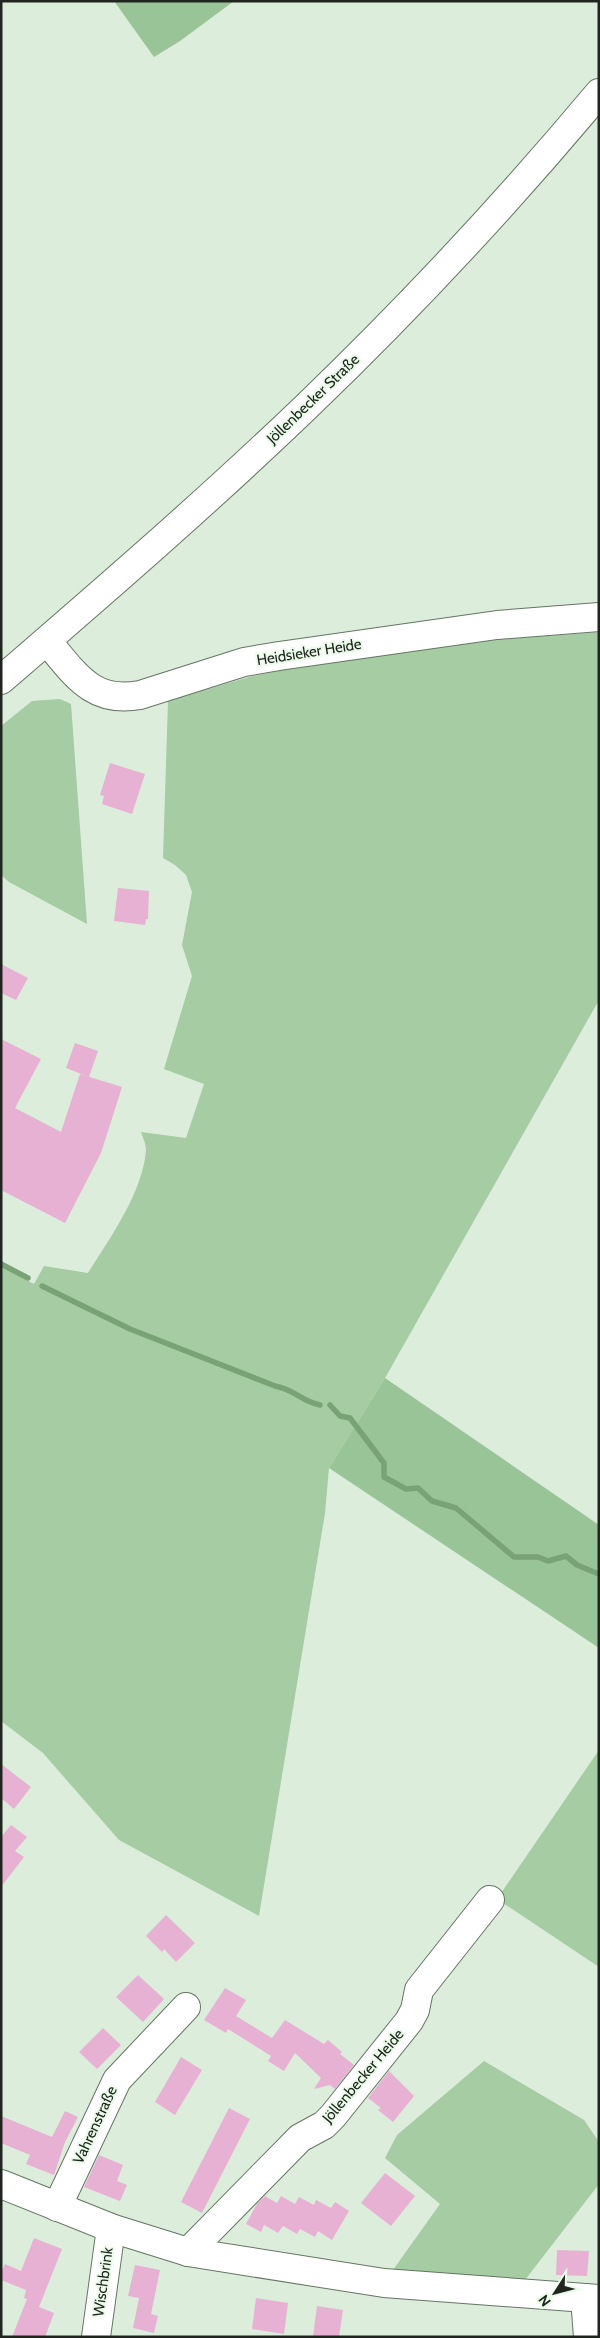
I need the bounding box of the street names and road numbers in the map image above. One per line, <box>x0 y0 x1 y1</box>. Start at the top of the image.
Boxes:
street label: Jöllenbecker Straße <box>262 350 363 448</box>
street label: Heidsieker Heide <box>255 635 363 669</box>
street label: Jöllenbecker Heide <box>318 2025 408 2127</box>
street label: Vahrenstraße <box>69 2083 121 2167</box>
street label: Wischbrink <box>89 2246 117 2318</box>

